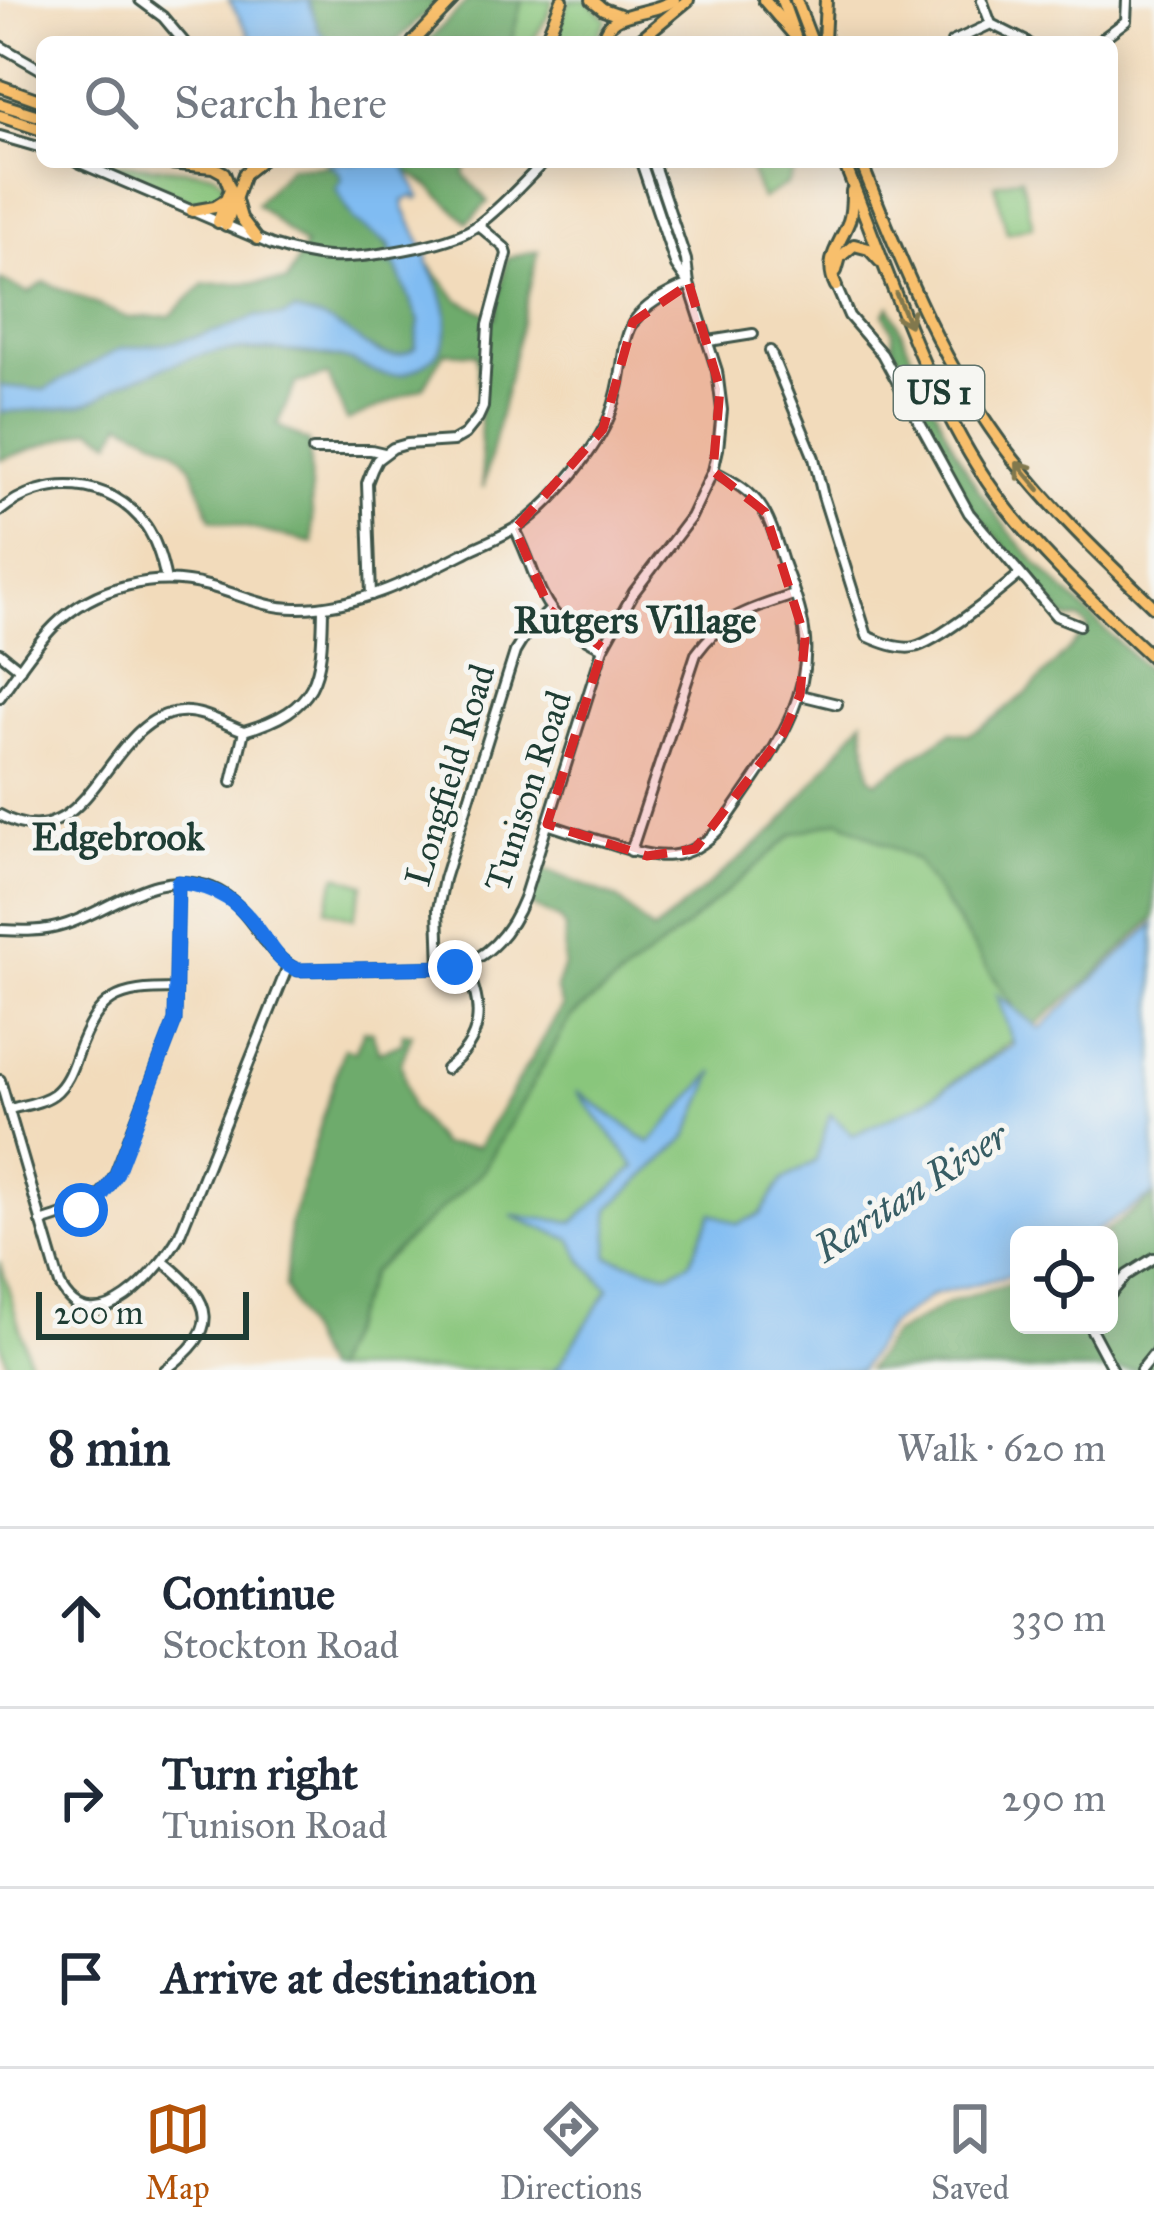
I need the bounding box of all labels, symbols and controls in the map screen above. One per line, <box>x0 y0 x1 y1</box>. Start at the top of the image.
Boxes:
search box <box>36 36 1118 168</box>
icon: search <box>78 69 144 135</box>
text: Search here <box>174 75 387 130</box>
one-way arrow <box>894 290 915 327</box>
road number: US 1 <box>894 366 984 420</box>
one-way arrow <box>1014 461 1042 492</box>
district label: Rutgers Village <box>513 596 757 644</box>
street label: Longfield Road <box>395 659 505 891</box>
street label: Tunison Road <box>475 685 581 897</box>
district label: Edgebrook <box>32 813 205 861</box>
route end <box>428 940 482 994</box>
water label: Raritan River <box>803 1111 1018 1274</box>
route start <box>54 1183 108 1237</box>
map controls <box>1010 1226 1118 1334</box>
button: locate <box>1010 1226 1118 1334</box>
scale bar <box>36 1286 249 1339</box>
text: 200 m <box>54 1293 144 1333</box>
text: 8 min <box>48 1417 171 1479</box>
text: Walk · 620 m <box>897 1424 1106 1472</box>
text: Continue <box>162 1566 335 1621</box>
icon: ahead <box>48 1585 114 1651</box>
text: 330 m <box>1011 1594 1106 1642</box>
text: Stockton Road <box>162 1621 399 1669</box>
text: Turn right <box>162 1746 358 1801</box>
icon: right <box>48 1765 114 1831</box>
text: 290 m <box>1002 1774 1106 1822</box>
text: Tunison Road <box>162 1801 388 1849</box>
icon: arrive <box>48 1945 114 2011</box>
text: Arrive at destination <box>162 1950 537 2005</box>
tab: Map <box>145 2096 211 2208</box>
tab: Directions <box>500 2096 642 2208</box>
tab: Saved <box>931 2096 1009 2208</box>

